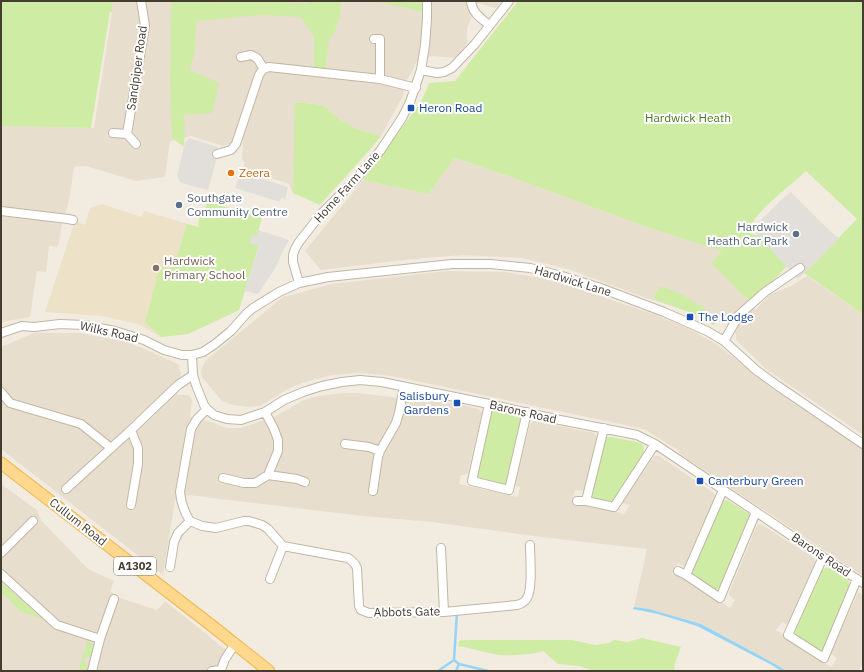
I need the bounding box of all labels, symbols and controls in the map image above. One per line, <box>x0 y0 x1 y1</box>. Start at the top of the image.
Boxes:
street label: Sandpiper Road <box>123 25 150 111</box>
place label: Heron Road <box>419 100 482 115</box>
marker: Heron Road <box>406 103 416 113</box>
park label: Hardwick Heath <box>645 110 731 125</box>
street label: Home Farm Lane <box>311 147 383 226</box>
place label: Zeera <box>239 165 270 180</box>
marker: Zeera <box>226 168 236 178</box>
place label: Southgate Community Centre <box>187 190 288 219</box>
marker: Southgate Community Centre <box>174 200 184 210</box>
place label: Hardwick Heath Car Park <box>707 219 789 248</box>
marker: Hardwick Heath Car Park <box>791 229 801 239</box>
place label: Hardwick Primary School <box>164 253 245 282</box>
street label: Hardwick Lane <box>533 262 614 299</box>
marker: Hardwick Primary School <box>151 263 161 273</box>
place label: The Lodge <box>698 309 754 324</box>
marker: The Lodge <box>685 312 695 322</box>
street label: Wilks Road <box>78 318 140 346</box>
place label: Salisbury Gardens <box>399 388 449 417</box>
street label: Barons Road <box>488 397 558 427</box>
marker: Salisbury Gardens <box>452 398 462 408</box>
place label: Canterbury Green <box>708 473 804 488</box>
marker: Canterbury Green <box>695 476 705 486</box>
street label: Cullum Road <box>47 495 110 549</box>
street label: Barons Road <box>789 529 854 580</box>
road number: A1302 <box>114 557 156 575</box>
street label: Abbots Gate <box>373 603 441 620</box>

